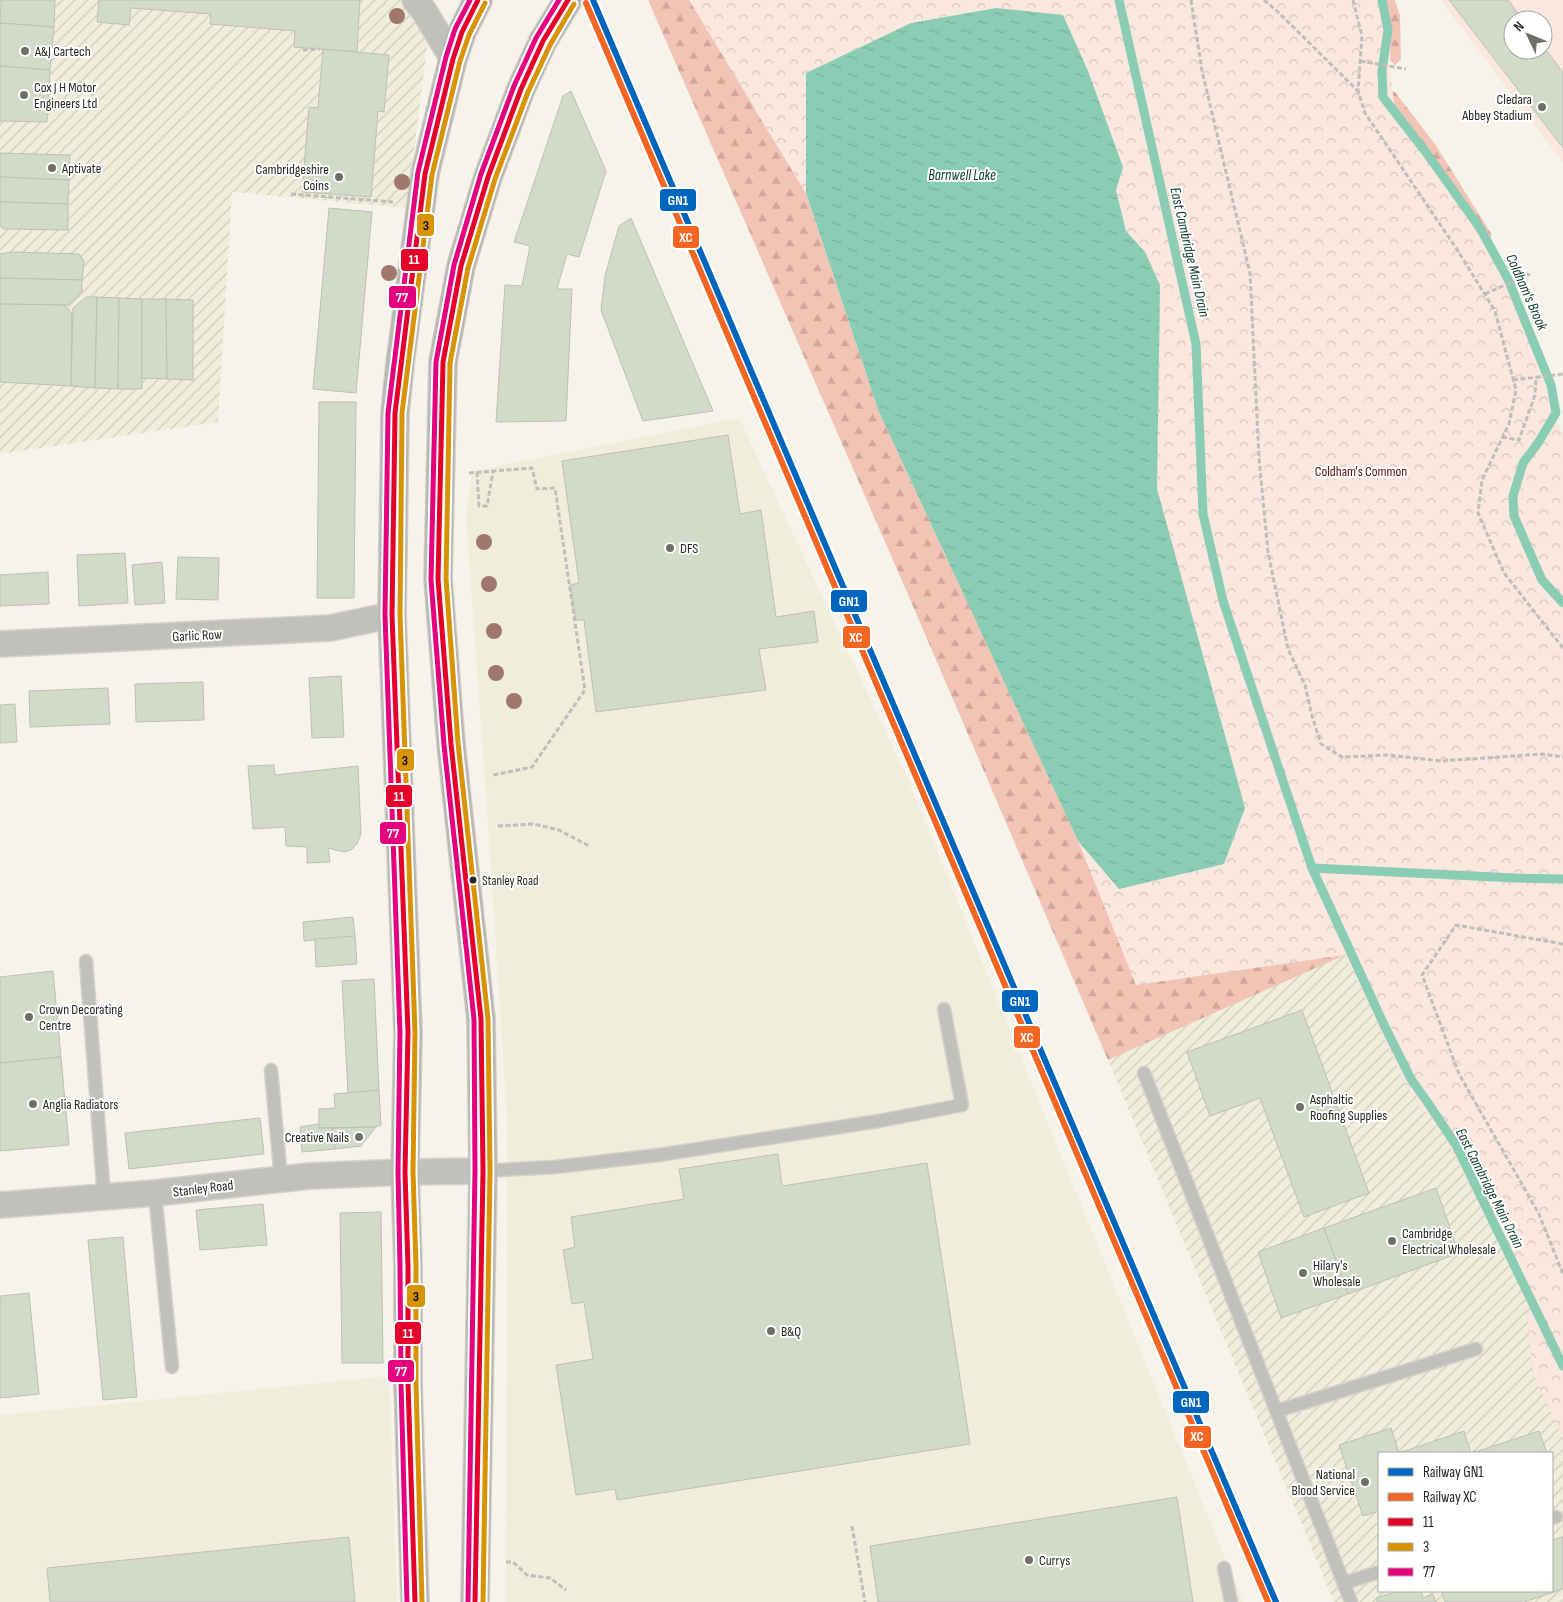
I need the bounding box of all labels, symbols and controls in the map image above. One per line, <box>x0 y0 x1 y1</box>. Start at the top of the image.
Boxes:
north arrow <box>1503 10 1553 60</box>
text: N <box>1510 18 1528 35</box>
place label: A&J Cartech <box>34 43 91 60</box>
marker: A&J Cartech <box>19 45 31 57</box>
place label: Cox J H Motor Engineers Ltd <box>34 79 97 112</box>
marker: Cox J H Motor Engineers Ltd <box>18 89 30 101</box>
place label: Cledara Abbey Stadium <box>1461 91 1532 124</box>
marker: Cledara Abbey Stadium <box>1536 101 1548 113</box>
place label: Aptivate <box>61 160 101 177</box>
place label: Cambridgeshire Coins <box>256 161 329 194</box>
marker: Aptivate <box>46 162 58 174</box>
water label: Barnwell Lake <box>928 166 996 185</box>
marker: Cambridgeshire Coins <box>333 171 345 183</box>
water label: East Cambridge Main Drain <box>1165 185 1214 319</box>
line badge: GN1 <box>659 188 697 212</box>
text: GN1 <box>668 192 689 209</box>
line badge: 3 <box>416 213 435 237</box>
text: 3 <box>423 217 429 234</box>
line badge: XC <box>672 225 700 249</box>
text: XC <box>678 229 693 246</box>
line badge: 11 <box>400 248 429 272</box>
text: 11 <box>409 251 420 268</box>
water label: Coldham's Brook <box>1501 251 1552 334</box>
line badge: 77 <box>388 285 417 309</box>
text: 77 <box>396 289 409 306</box>
park label: Coldham's Common <box>1315 463 1407 480</box>
place label: DFS <box>680 540 698 557</box>
marker: DFS <box>664 542 676 554</box>
line badge: GN1 <box>830 589 868 613</box>
text: GN1 <box>839 593 860 610</box>
line badge: XC <box>842 625 871 649</box>
street label: Garlic Row <box>172 626 222 645</box>
text: XC <box>848 629 863 646</box>
line badge: 3 <box>396 748 415 772</box>
text: 3 <box>402 752 408 769</box>
line badge: 11 <box>385 784 413 808</box>
text: 11 <box>394 788 405 805</box>
line badge: 77 <box>379 821 407 845</box>
text: 77 <box>387 825 400 842</box>
place label: Stanley Road <box>482 873 538 889</box>
marker: Stanley Road <box>468 875 478 885</box>
line badge: GN1 <box>1001 989 1039 1013</box>
text: GN1 <box>1010 993 1031 1010</box>
place label: Crown Decorating Centre <box>39 1001 123 1034</box>
marker: Crown Decorating Centre <box>23 1011 35 1023</box>
line badge: XC <box>1013 1025 1041 1049</box>
text: XC <box>1019 1029 1034 1046</box>
place label: Asphaltic Roofing Supplies <box>1309 1091 1387 1124</box>
place label: Anglia Radiators <box>42 1096 118 1113</box>
marker: Anglia Radiators <box>27 1098 39 1110</box>
marker: Asphaltic Roofing Supplies <box>1294 1101 1306 1113</box>
water label: East Cambridge Main Drain <box>1451 1125 1528 1252</box>
place label: Creative Nails <box>285 1129 349 1146</box>
marker: Creative Nails <box>353 1131 365 1143</box>
street label: Stanley Road <box>172 1176 234 1201</box>
place label: Cambridge Electrical Wholesale <box>1402 1225 1496 1258</box>
marker: Cambridge Electrical Wholesale <box>1386 1235 1398 1247</box>
place label: Hilary's Wholesale <box>1313 1257 1361 1290</box>
marker: Hilary's Wholesale <box>1297 1267 1309 1279</box>
line badge: 3 <box>406 1284 426 1308</box>
text: 3 <box>413 1288 419 1305</box>
line badge: 11 <box>394 1321 422 1345</box>
place label: B&Q <box>781 1323 801 1340</box>
text: 11 <box>403 1325 414 1342</box>
marker: B&Q <box>765 1325 777 1337</box>
line badge: 77 <box>387 1359 415 1383</box>
text: 77 <box>395 1363 408 1380</box>
line badge: GN1 <box>1172 1390 1210 1414</box>
text: GN1 <box>1181 1394 1202 1411</box>
line badge: XC <box>1183 1425 1212 1449</box>
text: XC <box>1189 1428 1204 1445</box>
legend <box>1378 1452 1553 1592</box>
text: Railway GN1 <box>1423 1463 1484 1482</box>
place label: National Blood Service <box>1292 1466 1355 1499</box>
marker: National Blood Service <box>1359 1476 1371 1488</box>
text: Railway XC <box>1423 1488 1477 1507</box>
text: 11 <box>1423 1513 1434 1532</box>
text: 3 <box>1423 1538 1429 1557</box>
place label: Currys <box>1039 1552 1070 1569</box>
marker: Currys <box>1023 1554 1035 1566</box>
text: 77 <box>1423 1563 1435 1582</box>

